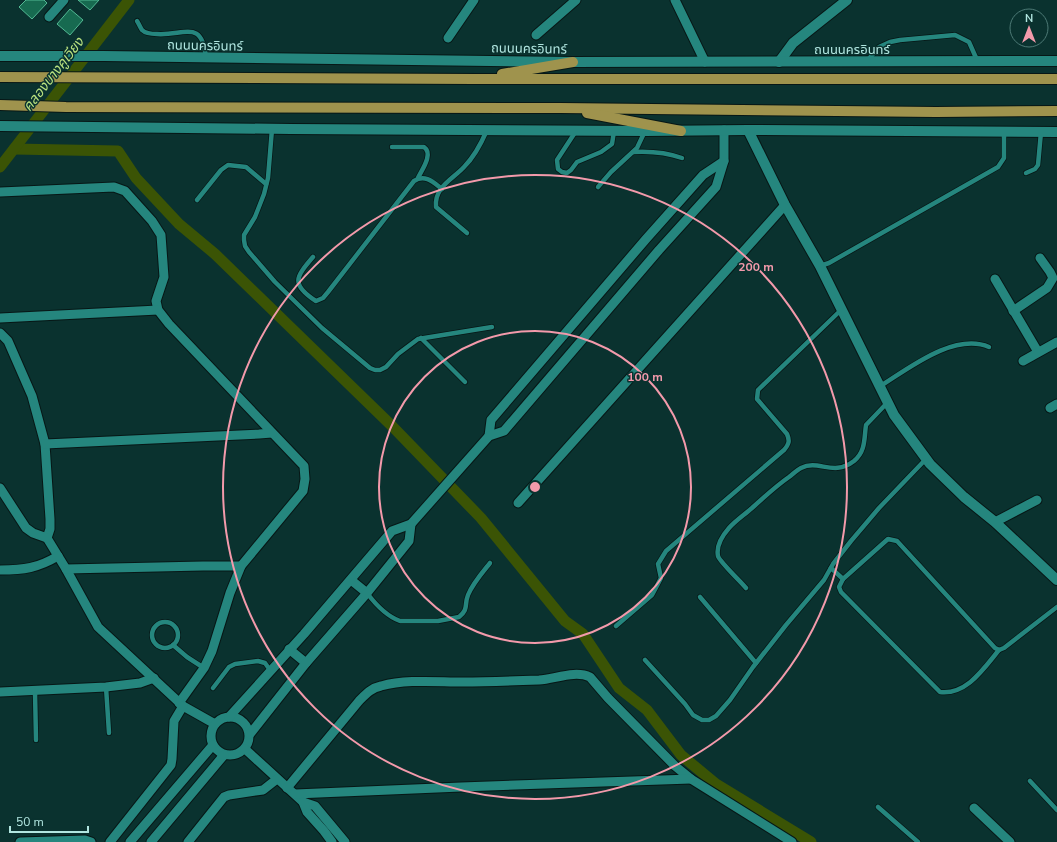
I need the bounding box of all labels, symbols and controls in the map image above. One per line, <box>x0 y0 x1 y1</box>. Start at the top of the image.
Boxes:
north arrow <box>1009 8 1049 48</box>
text: N <box>1025 11 1033 26</box>
water label: คลองบางคูเวียง <box>18 32 89 115</box>
street label: ถนนนครอินทร์ <box>167 36 244 56</box>
street label: ถนนนครอินทร์ <box>491 39 568 59</box>
street label: ถนนนครอินทร์ <box>814 41 891 59</box>
text: 200 m <box>738 259 774 275</box>
text: 100 m <box>627 369 663 385</box>
centre of rings <box>528 480 542 494</box>
scale bar <box>10 808 88 834</box>
text: 50 m <box>16 814 44 830</box>

